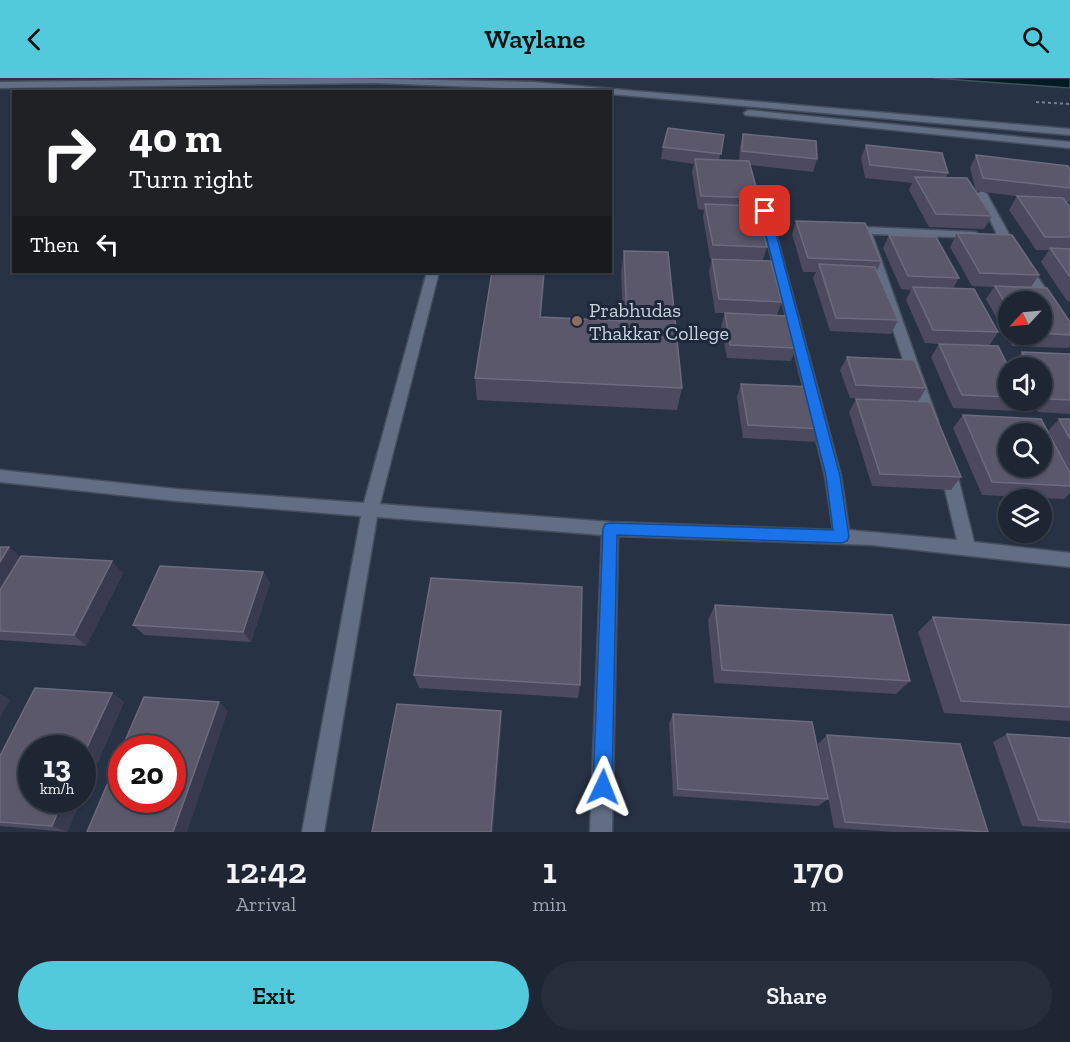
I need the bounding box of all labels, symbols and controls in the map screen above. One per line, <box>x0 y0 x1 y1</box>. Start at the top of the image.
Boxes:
icon: back <box>18 23 51 56</box>
text: Waylane <box>484 23 586 55</box>
icon: search <box>1019 23 1052 56</box>
text: 40 m <box>129 112 222 163</box>
icon: right <box>30 114 108 192</box>
text: Turn right <box>129 163 253 195</box>
pin <box>739 185 790 236</box>
icon: arrive <box>748 194 781 227</box>
icon: left <box>91 228 124 261</box>
text: Then <box>30 231 79 258</box>
north arrow <box>998 291 1052 345</box>
map controls <box>998 291 1052 543</box>
place label: Prabhudas Thakkar College <box>589 298 729 345</box>
marker: Prabhudas Thakkar College <box>570 314 584 328</box>
button: sound <box>998 357 1052 411</box>
button: search <box>998 423 1052 477</box>
button: layers <box>998 489 1052 543</box>
speed limit sign: 20 <box>108 735 186 813</box>
text: 13 <box>43 749 71 785</box>
position arrow <box>571 755 635 819</box>
text: km/h <box>40 780 74 798</box>
text: 12:42 <box>226 849 307 892</box>
text: 1 <box>542 849 557 892</box>
text: 170 <box>792 849 844 892</box>
text: Arrival <box>236 892 296 916</box>
text: min <box>532 892 567 916</box>
text: m <box>810 892 827 916</box>
button: Exit <box>18 961 529 1030</box>
button: Share <box>541 961 1052 1030</box>

